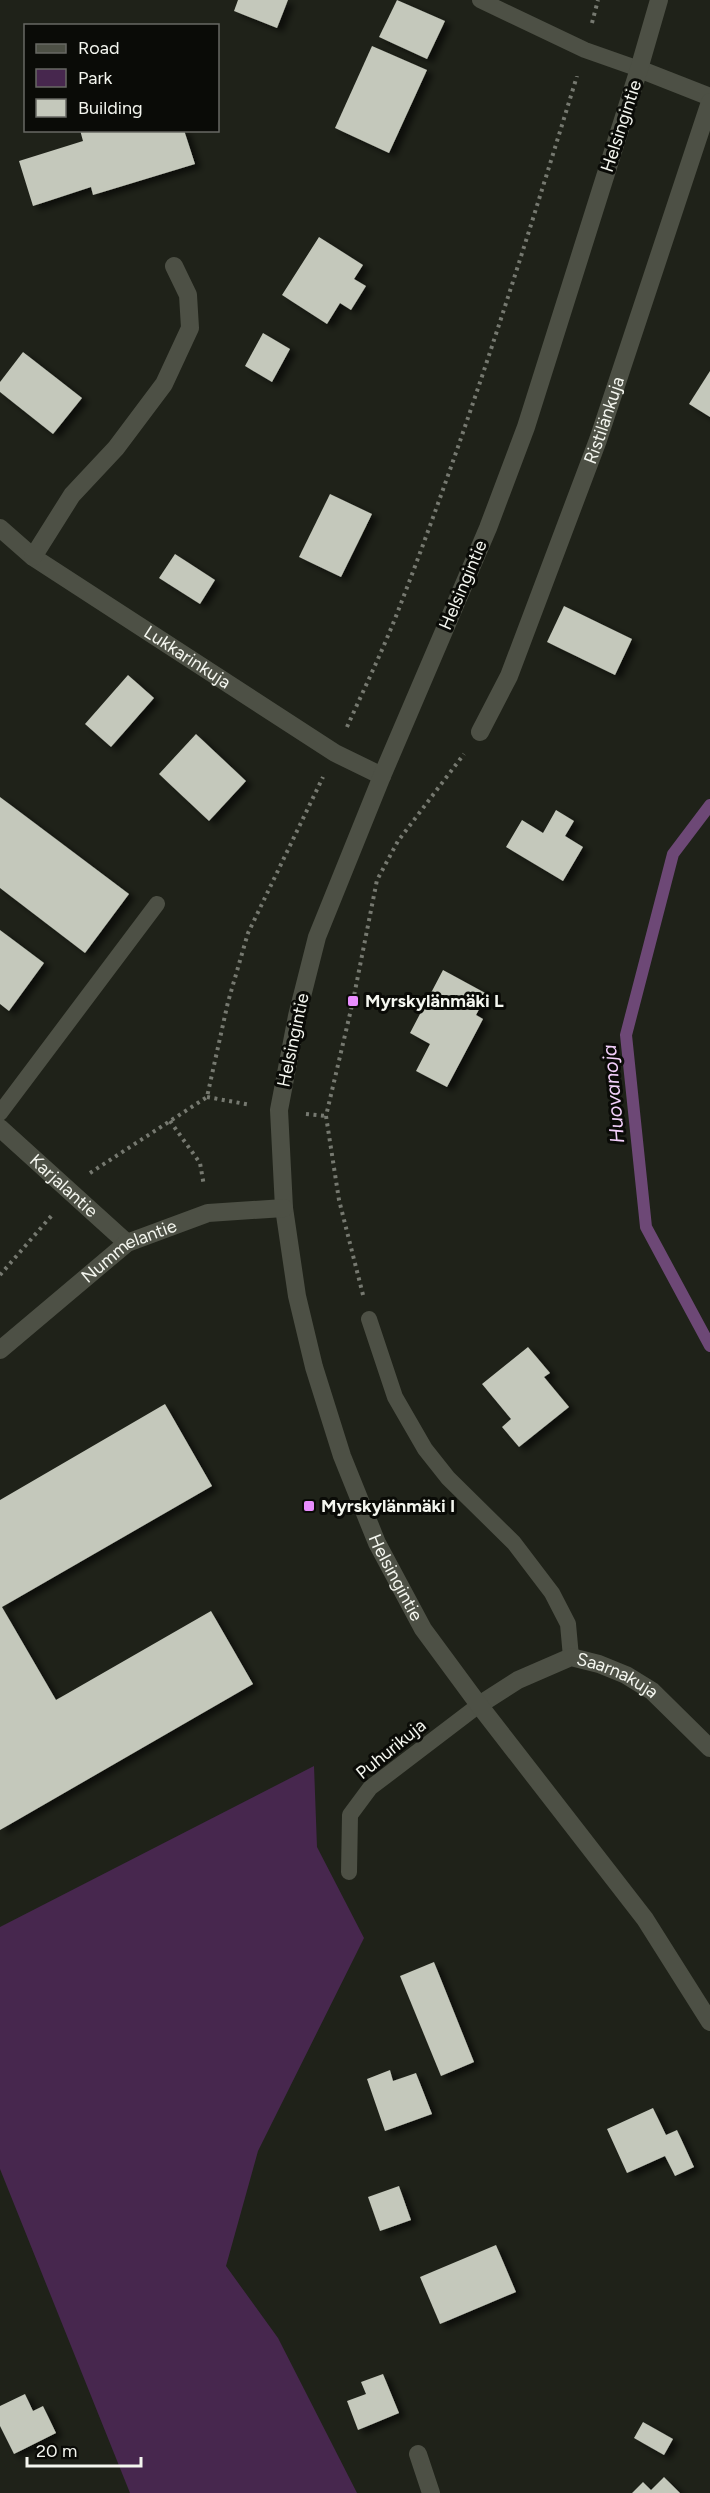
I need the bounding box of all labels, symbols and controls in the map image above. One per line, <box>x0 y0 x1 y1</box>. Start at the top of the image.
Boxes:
legend <box>24 24 219 132</box>
text: Road <box>78 37 119 59</box>
text: Park <box>78 67 113 89</box>
street label: Helsingintie <box>596 77 646 175</box>
text: Building <box>78 97 143 119</box>
street label: Ristilänkuja <box>579 374 629 467</box>
street label: Helsingintie <box>434 537 492 633</box>
street label: Lukkarinkuja <box>140 621 235 693</box>
place label: Myrskylänmäki L <box>365 990 504 1012</box>
street label: Helsingintie <box>272 991 314 1089</box>
marker: Myrskylänmäki L <box>346 994 360 1008</box>
water label: Huovanoja <box>597 1043 629 1144</box>
street label: Karjalantie <box>25 1149 102 1222</box>
street label: Nummelantie <box>77 1215 180 1288</box>
place label: Myrskylänmäki I <box>321 1495 455 1517</box>
marker: Myrskylänmäki I <box>302 1499 316 1513</box>
street label: Helsingintie <box>364 1531 428 1625</box>
street label: Saarnakuja <box>574 1648 663 1702</box>
street label: Puhurikuja <box>352 1714 430 1784</box>
scale bar <box>27 2430 141 2468</box>
text: 20 m <box>36 2440 77 2462</box>

